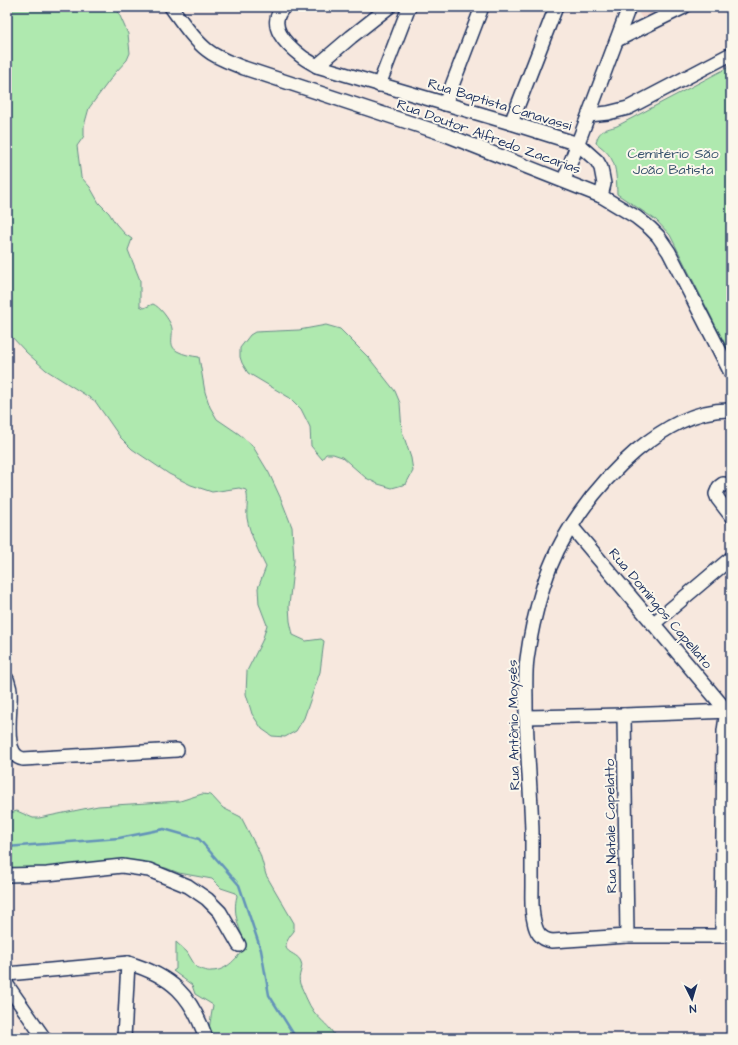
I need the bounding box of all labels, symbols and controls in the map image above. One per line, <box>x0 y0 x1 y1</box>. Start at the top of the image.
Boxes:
street label: Rua Baptista Canavassi <box>425 74 574 136</box>
street label: Rua Doutor Alfredo Zacarias <box>394 94 583 180</box>
park label: Cemitério São João Batista <box>627 144 719 180</box>
street label: Rua Domingos Capellato <box>604 544 717 673</box>
street label: Rua Antônio Moysés <box>503 659 525 790</box>
street label: Rua Natale Capelatto <box>600 758 622 894</box>
north arrow <box>672 979 712 1019</box>
text: N <box>689 1001 697 1016</box>

